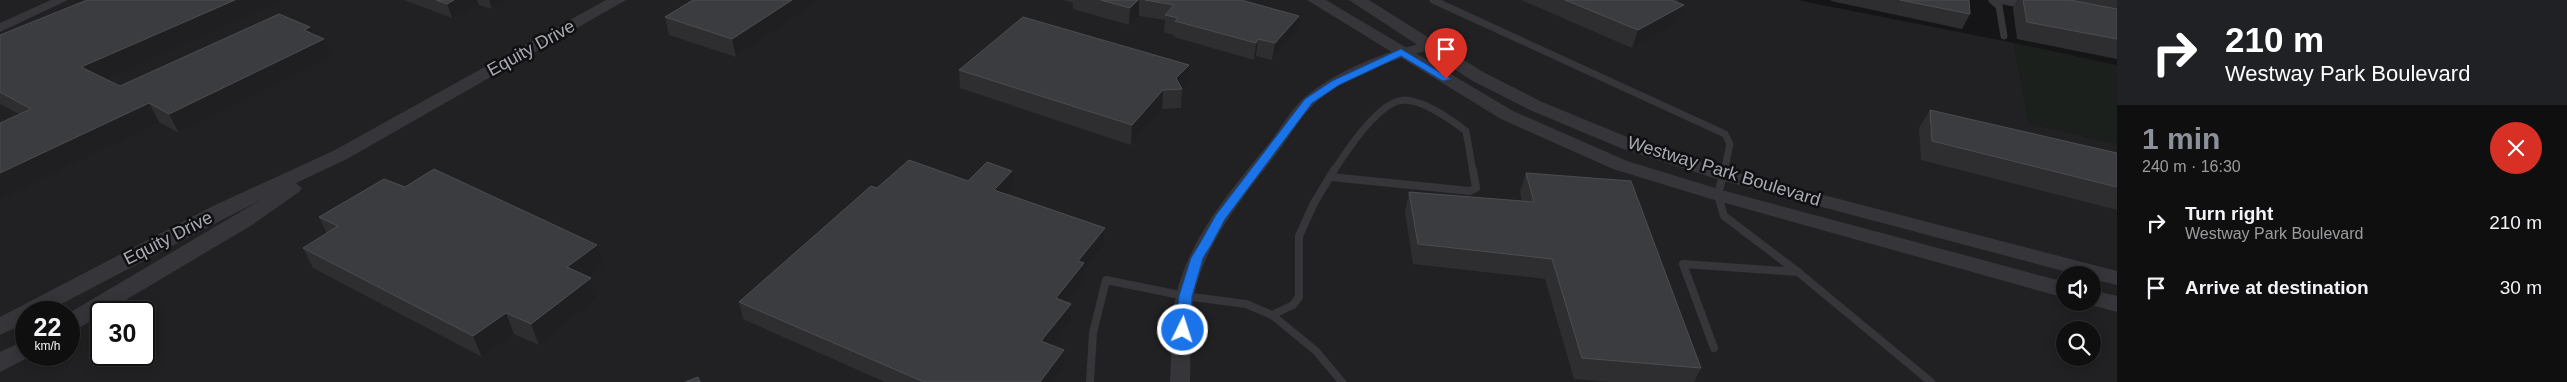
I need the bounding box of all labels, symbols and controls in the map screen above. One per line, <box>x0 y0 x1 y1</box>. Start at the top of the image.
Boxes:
street label: Equity Drive <box>484 16 578 80</box>
icon: right <box>2142 20 2207 85</box>
text: 210 m <box>2225 20 2324 59</box>
pin <box>1425 28 1467 79</box>
icon: arrive <box>1432 35 1460 63</box>
text: Westway Park Boulevard <box>2225 61 2470 86</box>
text: 1 min <box>2142 122 2220 155</box>
button: close <box>2490 122 2542 174</box>
street label: Westway Park Boulevard <box>1625 132 1823 210</box>
text: 240 m · 16:30 <box>2142 158 2241 175</box>
text: Turn right <box>2185 203 2273 224</box>
street label: Equity Drive <box>120 207 216 269</box>
icon: right <box>2142 209 2170 237</box>
text: 210 m <box>2489 212 2542 233</box>
text: Westway Park Boulevard <box>2185 225 2363 242</box>
map controls <box>2056 266 2101 366</box>
button: sound <box>2056 266 2101 311</box>
icon: arrive <box>2142 274 2170 302</box>
text: Arrive at destination <box>2185 277 2369 298</box>
text: 30 m <box>2500 277 2542 298</box>
speed limit sign: 30 <box>90 301 155 366</box>
position arrow <box>1156 303 1208 355</box>
text: 22 <box>34 313 61 341</box>
button: search <box>2056 321 2101 366</box>
text: km/h <box>34 339 61 353</box>

